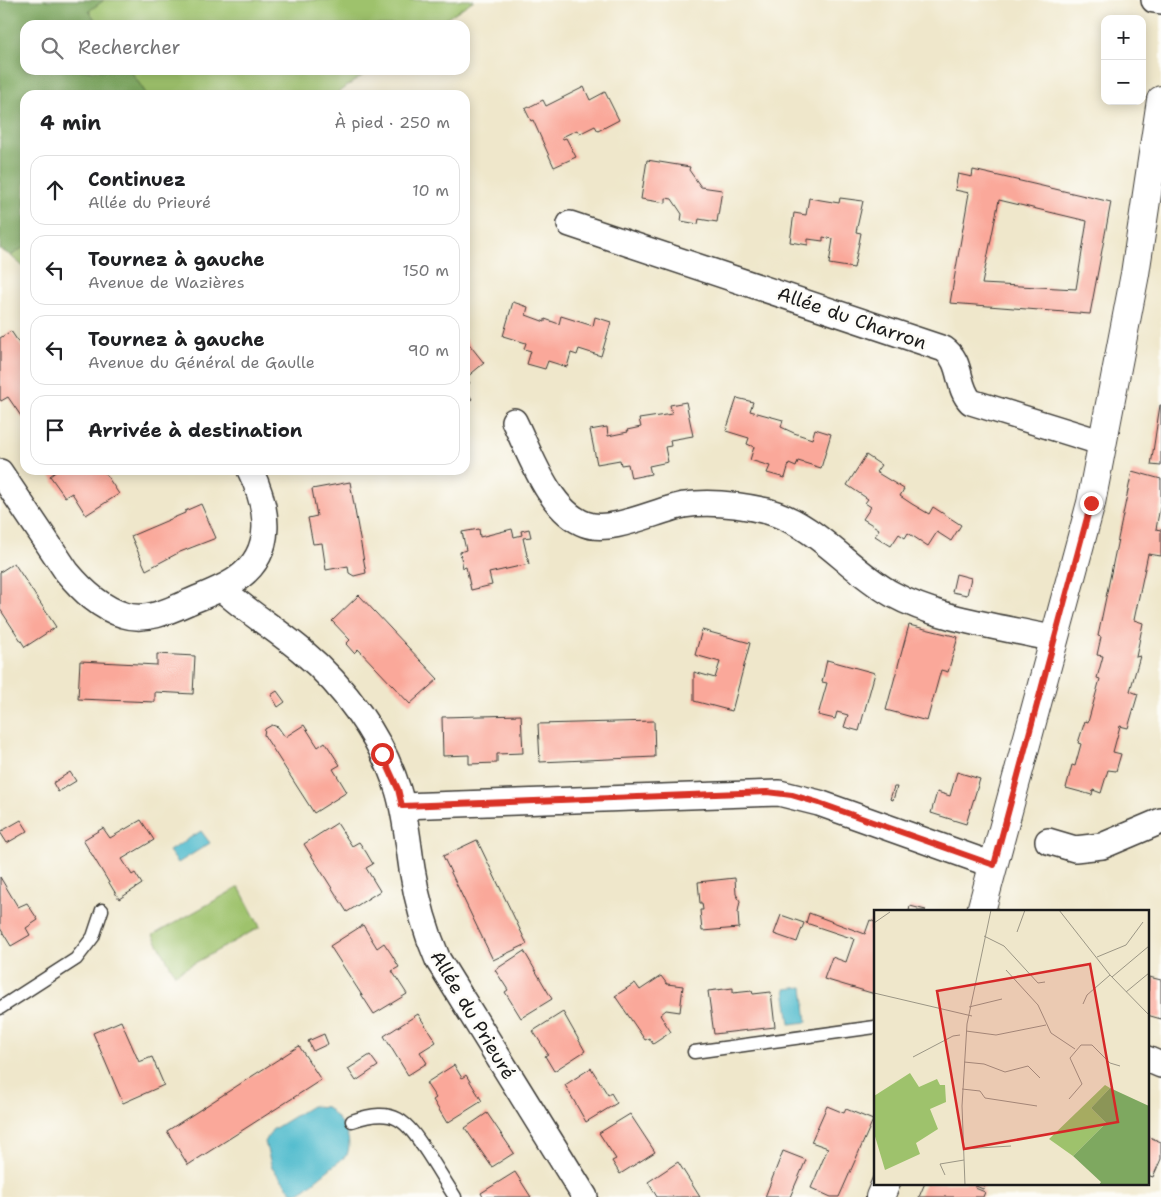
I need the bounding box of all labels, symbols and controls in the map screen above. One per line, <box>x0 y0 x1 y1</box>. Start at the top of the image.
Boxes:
map controls <box>1101 15 1146 105</box>
button: + <box>1101 15 1146 60</box>
search box <box>20 20 470 75</box>
icon: search <box>38 34 66 62</box>
text: Rechercher <box>78 35 181 60</box>
button: − <box>1101 60 1146 105</box>
text: 4 min <box>40 109 101 137</box>
text: À pied · 250 m <box>334 112 450 133</box>
text: Continuez <box>88 167 186 192</box>
icon: ahead <box>41 176 69 204</box>
text: 10 m <box>412 180 449 201</box>
text: Allée du Prieuré <box>88 192 211 213</box>
text: Tournez à gauche <box>88 247 265 272</box>
icon: left <box>41 256 69 284</box>
text: 150 m <box>402 260 449 281</box>
text: Avenue de Wazières <box>88 272 245 293</box>
street label: Allée du Charron <box>774 281 930 355</box>
text: Tournez à gauche <box>88 327 265 352</box>
icon: left <box>41 336 69 364</box>
text: 90 m <box>408 340 449 361</box>
text: Avenue du Général de Gaulle <box>88 352 315 373</box>
icon: arrive <box>41 416 69 444</box>
text: Arrivée à destination <box>88 418 302 443</box>
route end <box>1080 492 1103 515</box>
route start <box>371 743 394 766</box>
inset map <box>874 910 1148 1184</box>
street label: Allée du Prieuré <box>425 946 521 1084</box>

